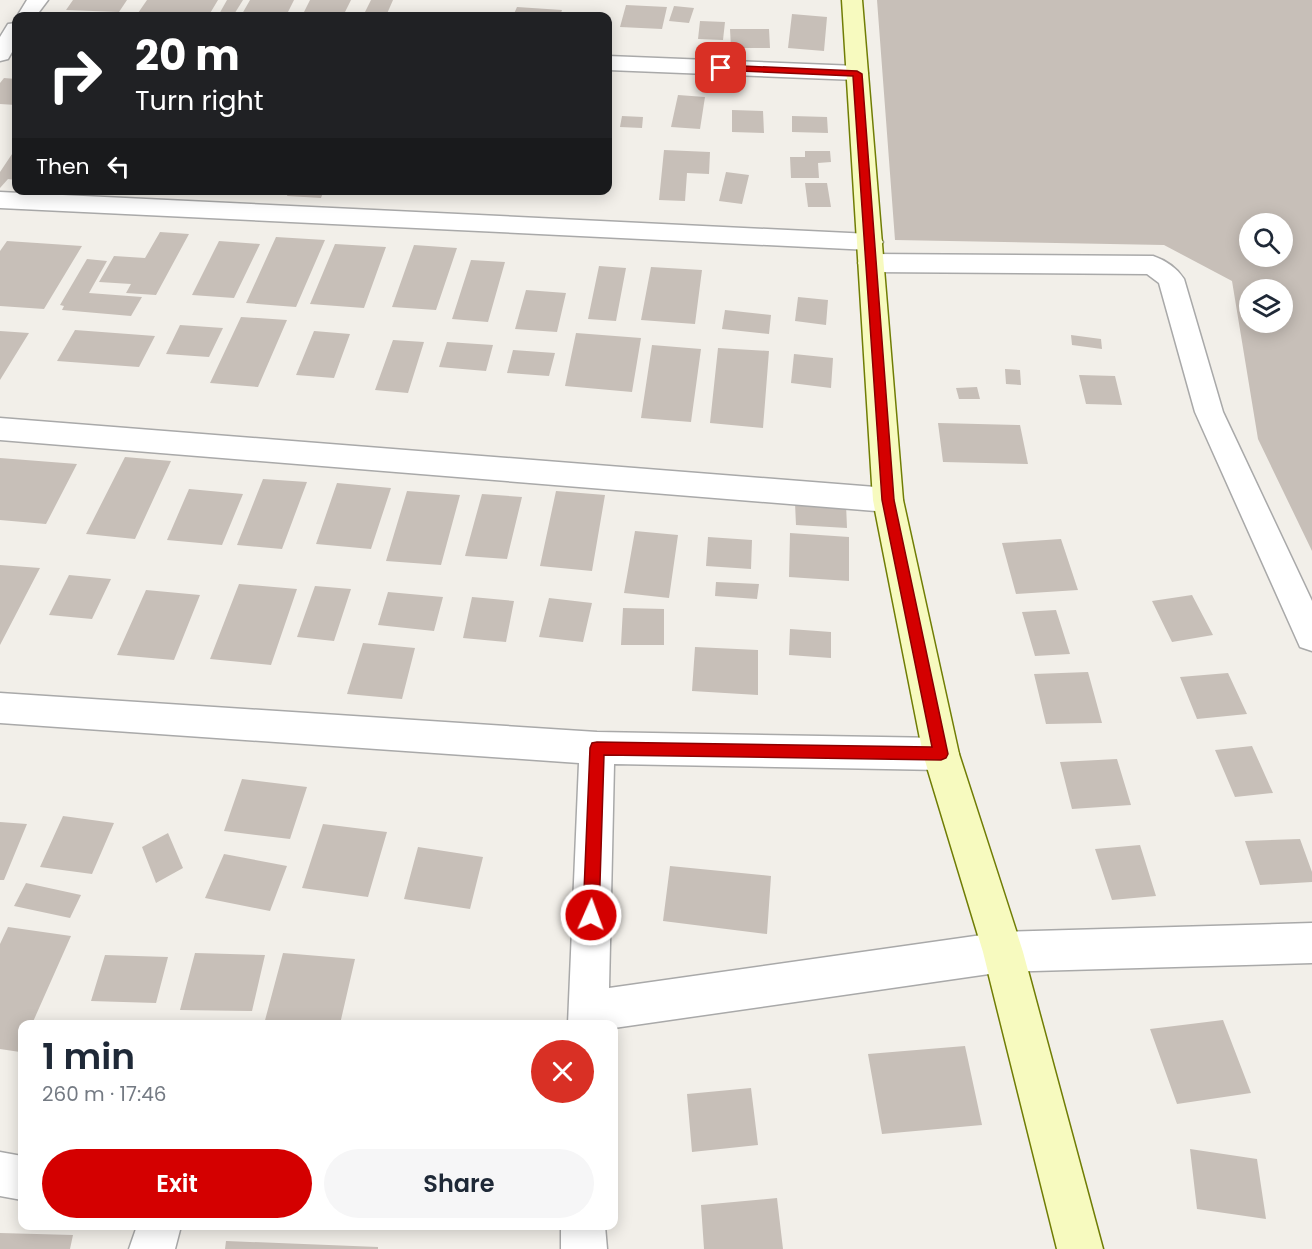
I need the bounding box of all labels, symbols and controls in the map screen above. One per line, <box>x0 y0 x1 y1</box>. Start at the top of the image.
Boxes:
text: 20 m <box>135 26 240 85</box>
icon: right <box>36 36 114 114</box>
pin <box>695 42 746 93</box>
icon: arrive <box>704 51 737 84</box>
text: Turn right <box>135 82 264 119</box>
icon: left <box>102 150 135 183</box>
text: Then <box>36 151 90 182</box>
map controls <box>1239 213 1293 333</box>
button: search <box>1239 213 1293 267</box>
button: layers <box>1239 279 1293 333</box>
position arrow <box>559 883 623 947</box>
text: 1 min <box>42 1031 135 1082</box>
button: close <box>531 1040 594 1103</box>
text: 260 m · 17:46 <box>42 1080 166 1108</box>
button: Exit <box>42 1149 312 1218</box>
button: Share <box>324 1149 594 1218</box>

